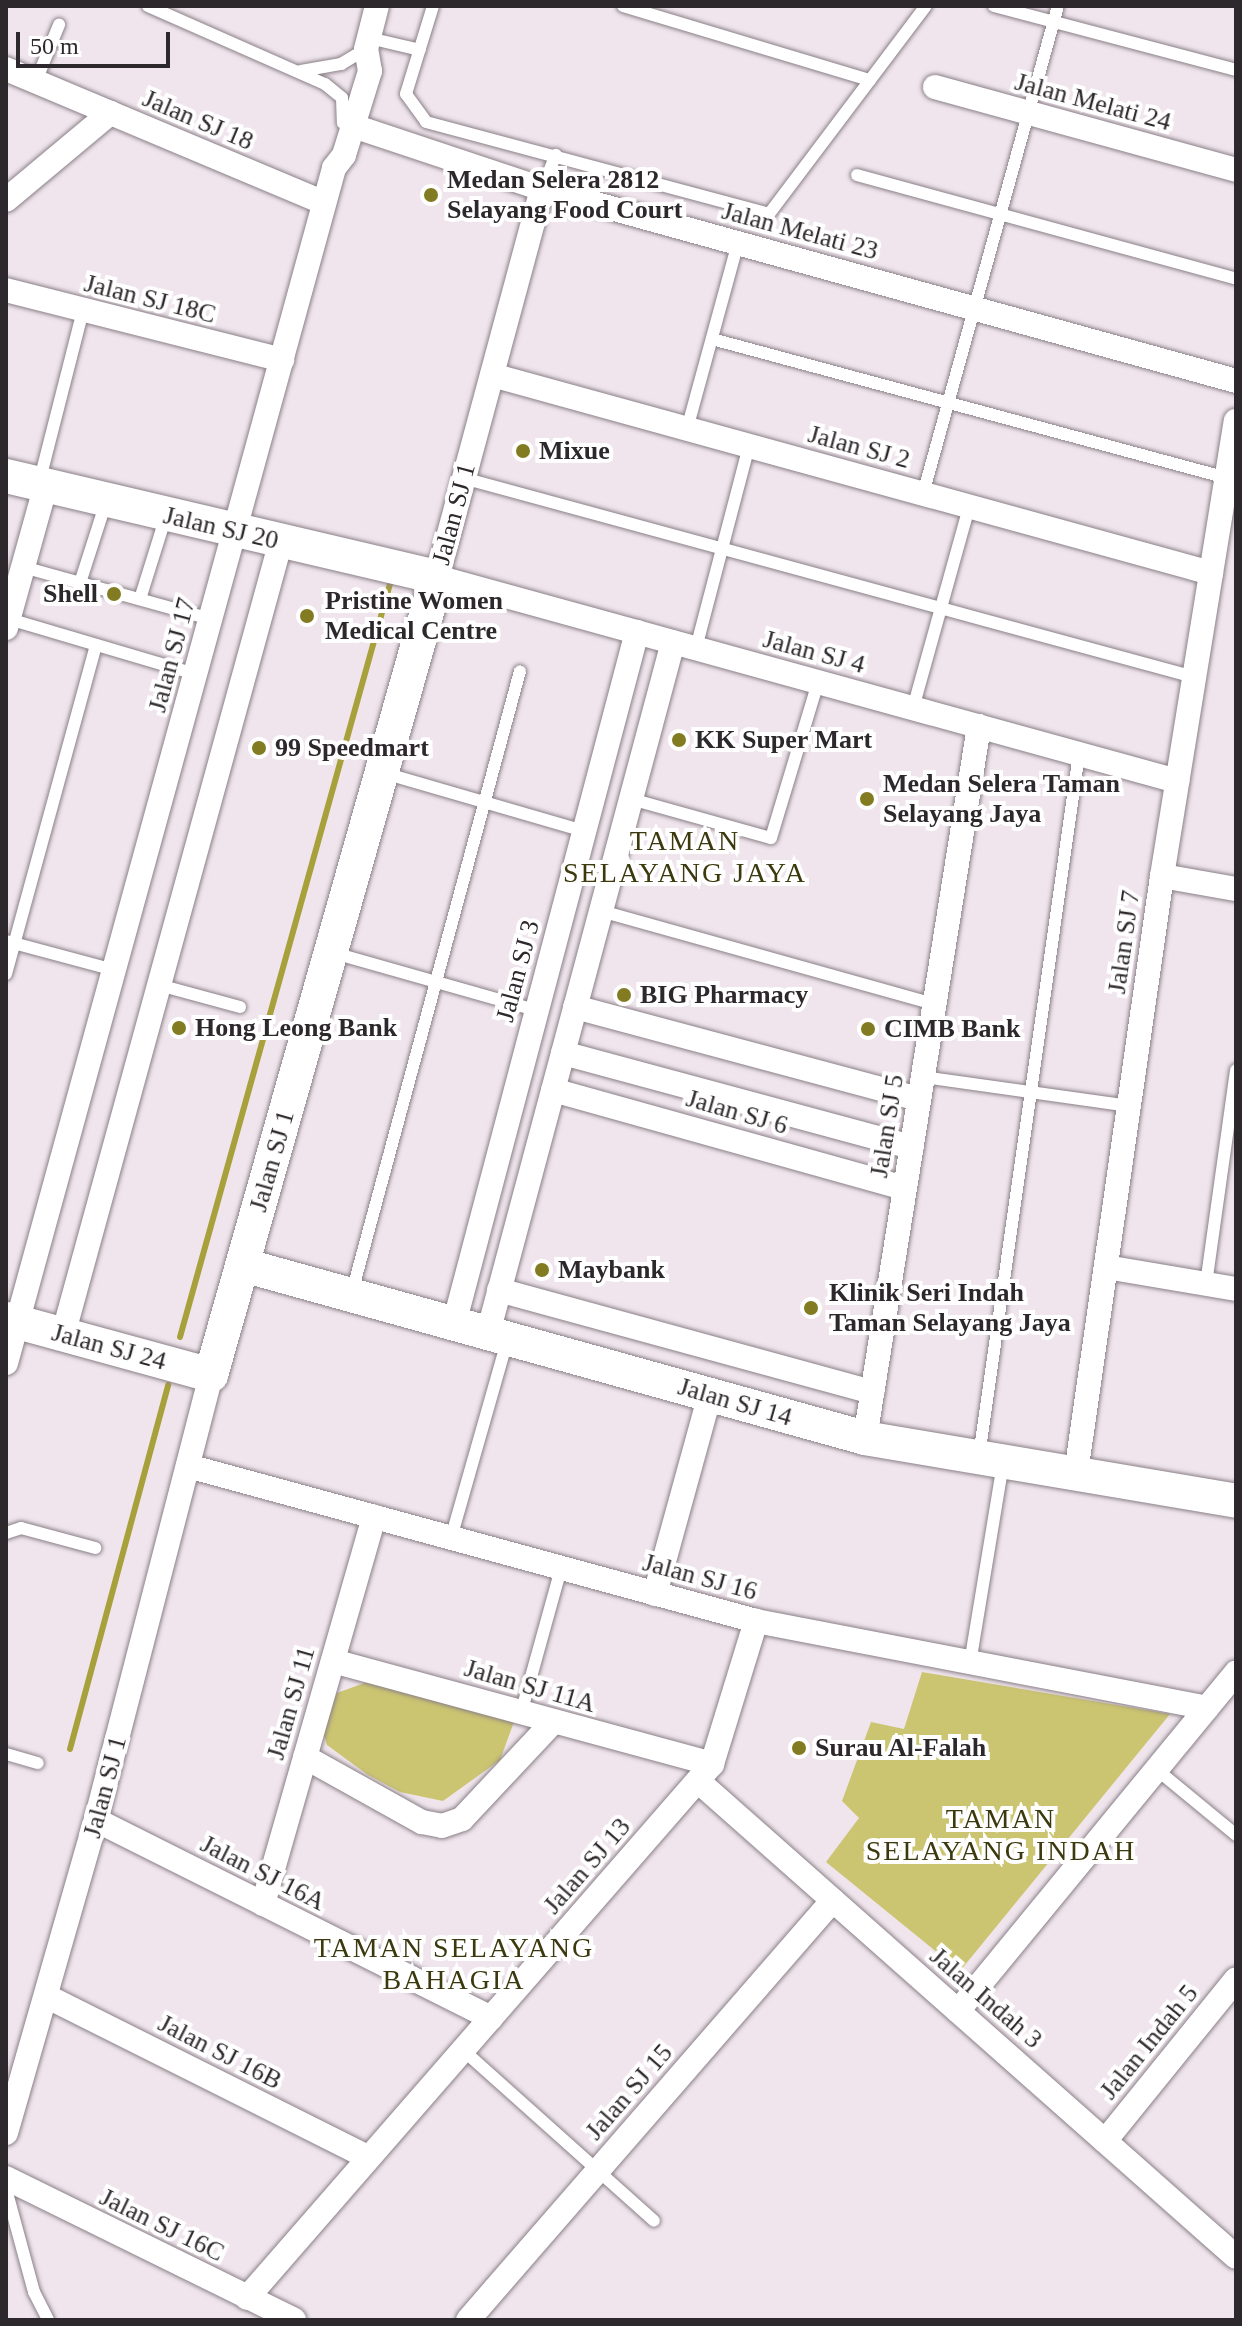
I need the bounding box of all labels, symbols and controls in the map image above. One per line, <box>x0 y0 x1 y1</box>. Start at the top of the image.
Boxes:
scale bar <box>20 16 174 66</box>
text: 50 m <box>30 33 79 59</box>
street label: Jalan Melati 24 <box>1012 66 1174 138</box>
street label: Jalan SJ 18 <box>138 83 258 157</box>
place label: Medan Selera 2812 Selayang Food Court <box>447 164 682 226</box>
marker: Medan Selera 2812 Selayang Food Court <box>422 186 440 204</box>
street label: Jalan Melati 23 <box>719 195 881 267</box>
street label: Jalan SJ 18C <box>81 268 219 330</box>
street label: Jalan SJ 2 <box>805 418 913 476</box>
place label: Mixue <box>539 435 610 467</box>
marker: Mixue <box>514 442 532 460</box>
street label: Jalan SJ 1 <box>425 460 483 568</box>
street label: Jalan SJ 20 <box>160 500 282 556</box>
place label: Shell <box>43 578 98 610</box>
marker: Shell <box>105 585 123 603</box>
place label: Pristine Women Medical Centre <box>325 585 503 646</box>
street label: Jalan SJ 17 <box>142 594 202 716</box>
marker: Pristine Women Medical Centre <box>296 605 318 627</box>
street label: Jalan SJ 4 <box>760 623 868 681</box>
place label: KK Super Mart <box>695 724 873 756</box>
marker: KK Super Mart <box>670 731 688 749</box>
place label: 99 Speedmart <box>275 732 429 764</box>
marker: 99 Speedmart <box>250 739 268 757</box>
place label: Medan Selera Taman Selayang Jaya <box>883 768 1120 830</box>
marker: Medan Selera Taman Selayang Jaya <box>858 790 876 808</box>
district label: TAMAN SELAYANG JAYA <box>563 824 807 890</box>
street label: Jalan SJ 7 <box>1101 888 1147 996</box>
street label: Jalan SJ 3 <box>489 917 547 1025</box>
place label: BIG Pharmacy <box>640 979 808 1011</box>
marker: BIG Pharmacy <box>615 986 633 1004</box>
place label: Hong Leong Bank <box>195 1012 397 1044</box>
place label: CIMB Bank <box>884 1013 1021 1045</box>
marker: Hong Leong Bank <box>170 1019 188 1037</box>
marker: CIMB Bank <box>859 1020 877 1038</box>
street label: Jalan SJ 5 <box>863 1072 911 1180</box>
street label: Jalan SJ 6 <box>683 1083 791 1141</box>
street label: Jalan SJ 1 <box>243 1107 301 1215</box>
place label: Maybank <box>558 1254 665 1286</box>
marker: Maybank <box>533 1261 551 1279</box>
place label: Klinik Seri Indah Taman Selayang Jaya <box>829 1277 1071 1338</box>
marker: Klinik Seri Indah Taman Selayang Jaya <box>800 1297 822 1319</box>
street label: Jalan SJ 24 <box>48 1317 170 1377</box>
street label: Jalan SJ 14 <box>674 1371 796 1433</box>
street label: Jalan SJ 16 <box>639 1547 761 1607</box>
street label: Jalan SJ 11 <box>260 1643 322 1763</box>
street label: Jalan SJ 11A <box>461 1652 599 1720</box>
place label: Surau Al-Falah <box>815 1732 988 1764</box>
street label: Jalan SJ 1 <box>76 1733 134 1841</box>
marker: Surau Al-Falah <box>790 1739 808 1757</box>
district label: TAMAN SELAYANG INDAH <box>866 1802 1136 1868</box>
street label: Jalan SJ 13 <box>537 1812 637 1920</box>
street label: Jalan SJ 16A <box>195 1828 331 1918</box>
district label: TAMAN SELAYANG BAHAGIA <box>314 1931 594 1997</box>
street label: Jalan Indah 3 <box>923 1941 1049 2055</box>
street label: Jalan Indah 5 <box>1093 1978 1205 2106</box>
street label: Jalan SJ 16B <box>153 2008 287 2096</box>
street label: Jalan SJ 15 <box>579 2038 679 2146</box>
street label: Jalan SJ 16C <box>95 2182 229 2268</box>

